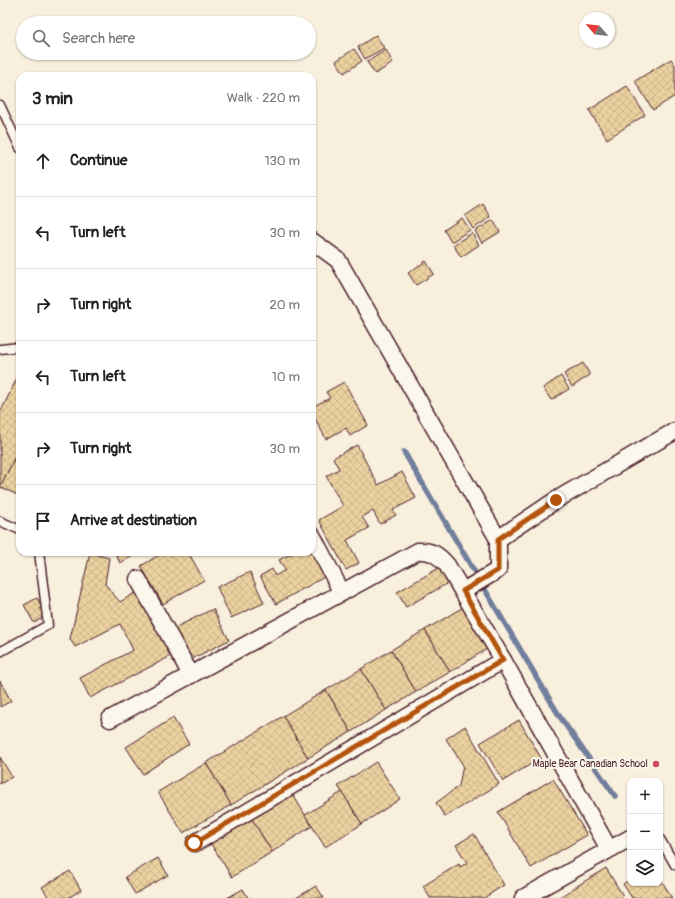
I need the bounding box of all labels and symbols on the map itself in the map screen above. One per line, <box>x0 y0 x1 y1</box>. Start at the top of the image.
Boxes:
north arrow <box>579 12 615 48</box>
route end <box>547 491 565 509</box>
place label: Maple Bear Canadian School <box>533 758 648 770</box>
marker: Maple Bear Canadian School <box>651 759 661 769</box>
route start <box>185 834 203 852</box>

